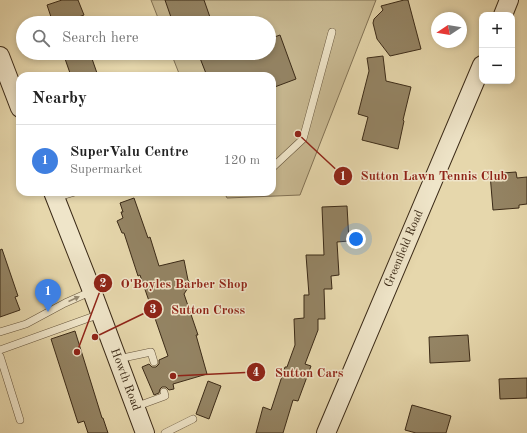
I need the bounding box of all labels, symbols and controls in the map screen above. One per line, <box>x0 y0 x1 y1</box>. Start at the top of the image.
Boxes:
north arrow <box>431 12 467 48</box>
map controls <box>479 12 515 84</box>
button: + <box>479 12 515 48</box>
search box <box>16 16 276 60</box>
icon: search <box>30 27 52 49</box>
text: Search here <box>62 31 139 46</box>
button: − <box>479 48 515 84</box>
text: Nearby <box>32 90 87 107</box>
text: SuperValu Centre <box>70 145 189 160</box>
text: 1 <box>41 154 49 167</box>
text: 120 m <box>223 154 260 167</box>
text: Supermarket <box>70 163 142 176</box>
callout: Sutton Lawn Tennis Club <box>333 163 516 188</box>
text: Sutton Lawn Tennis Club <box>361 170 508 183</box>
text: 1 <box>340 171 346 183</box>
street label: Greenfield Road <box>382 208 426 289</box>
your location <box>346 229 366 249</box>
callout: O'Boyles Barber Shop <box>93 271 256 296</box>
text: 2 <box>100 278 107 290</box>
text: O'Boyles Barber Shop <box>120 278 248 291</box>
pin: 1 <box>35 279 61 312</box>
one-way arrow <box>68 296 79 302</box>
callout: Sutton Cross <box>143 297 253 322</box>
text: 3 <box>150 304 157 316</box>
text: Sutton Cross <box>171 304 245 317</box>
street label: Howth Road <box>108 347 142 412</box>
callout: Sutton Cars <box>246 360 351 385</box>
text: 4 <box>253 367 260 379</box>
text: Sutton Cars <box>275 367 344 380</box>

